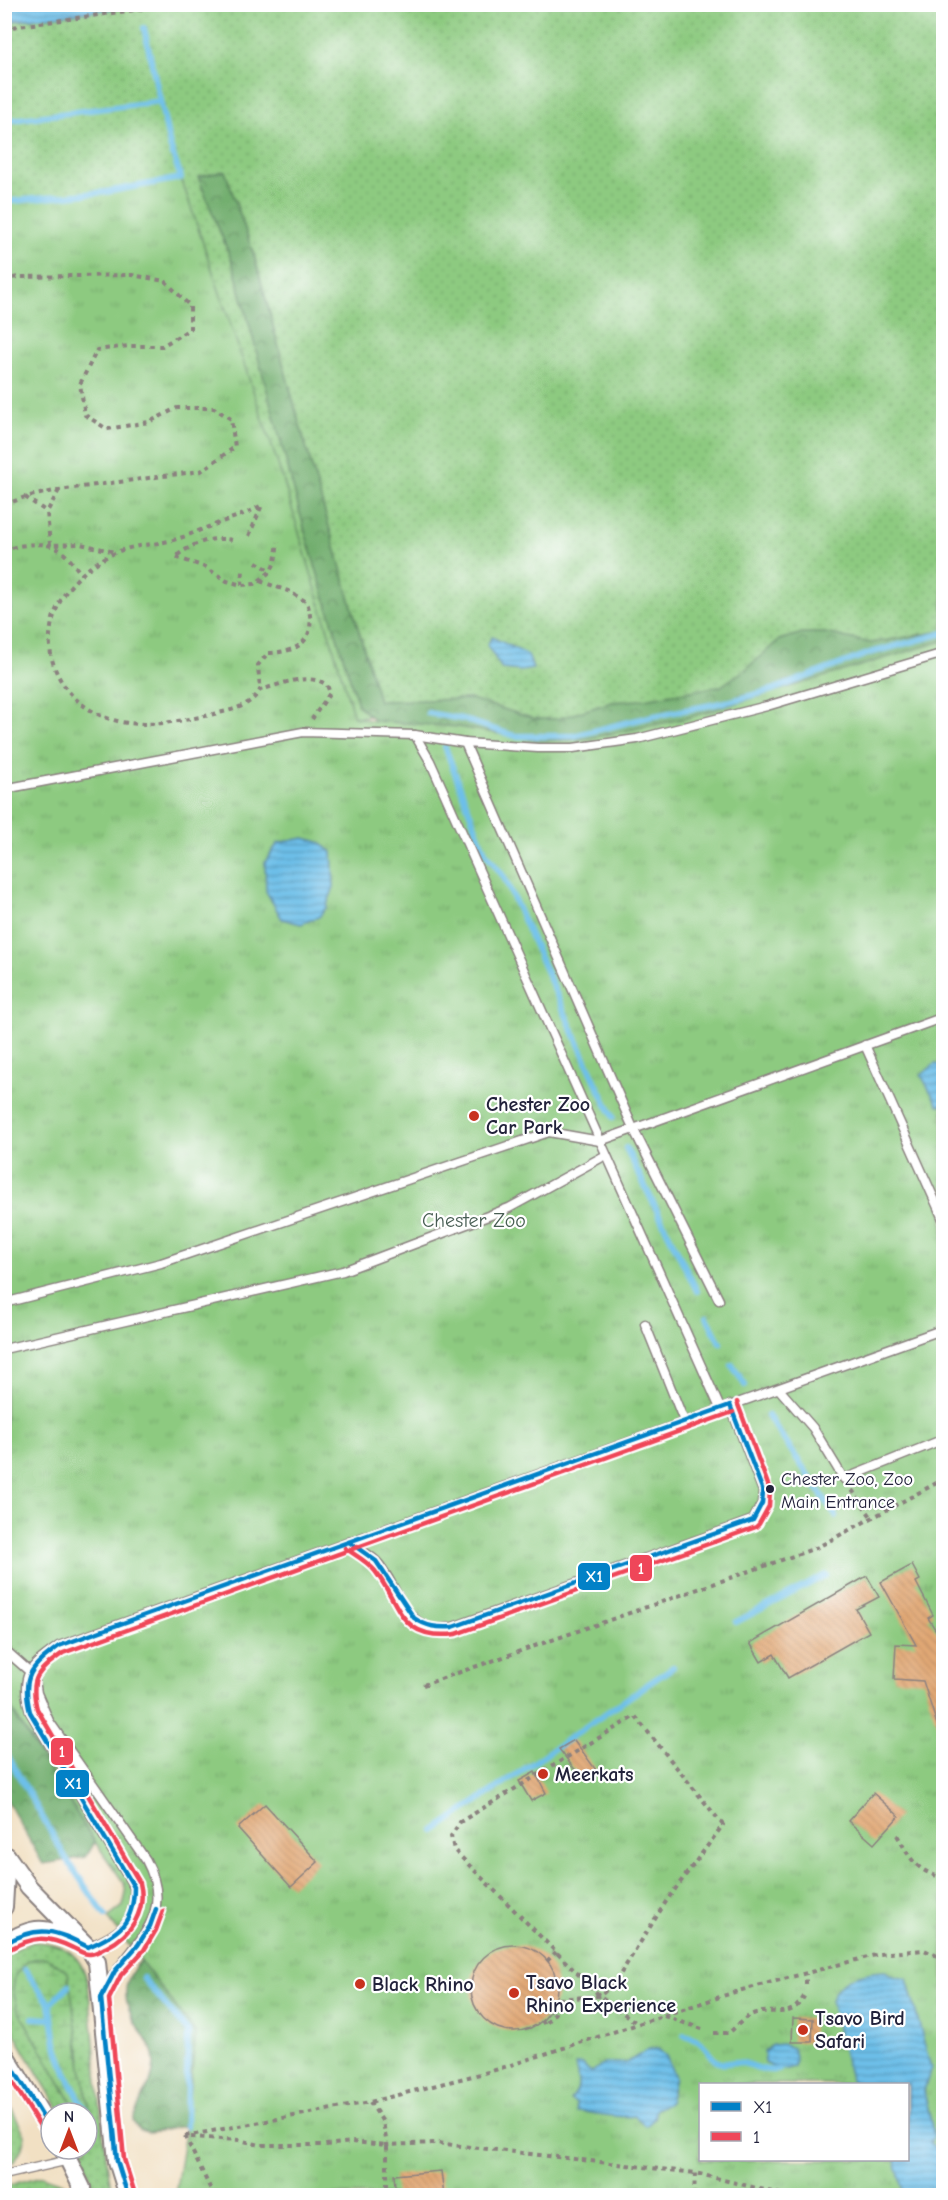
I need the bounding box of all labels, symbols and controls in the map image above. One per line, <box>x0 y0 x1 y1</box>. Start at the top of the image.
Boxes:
place label: Chester Zoo Car Park <box>486 1093 590 1139</box>
marker: Chester Zoo Car Park <box>467 1109 481 1123</box>
park label: Chester Zoo <box>422 1209 526 1232</box>
place label: Chester Zoo, Zoo Main Entrance <box>781 1469 913 1513</box>
marker: Chester Zoo, Zoo Main Entrance <box>764 1483 776 1495</box>
line badge: 1 <box>629 1554 653 1582</box>
text: 1 <box>638 1560 644 1578</box>
line badge: X1 <box>577 1562 611 1591</box>
text: X1 <box>585 1568 603 1586</box>
line badge: 1 <box>50 1737 74 1766</box>
text: 1 <box>59 1743 65 1761</box>
place label: Meerkats <box>555 1763 633 1786</box>
marker: Meerkats <box>536 1767 550 1781</box>
line badge: X1 <box>55 1769 90 1798</box>
text: X1 <box>64 1775 82 1793</box>
place label: Tsavo Black Rhino Experience <box>526 1971 676 2017</box>
place label: Black Rhino <box>372 1973 474 1996</box>
marker: Black Rhino <box>353 1977 367 1991</box>
marker: Tsavo Black Rhino Experience <box>507 1986 521 2000</box>
place label: Tsavo Bird Safari <box>815 2007 905 2053</box>
marker: Tsavo Bird Safari <box>796 2023 810 2037</box>
legend <box>699 2083 909 2161</box>
text: X1 <box>753 2097 772 2118</box>
north arrow <box>39 2101 99 2161</box>
text: N <box>64 2108 74 2126</box>
text: 1 <box>753 2127 760 2148</box>

